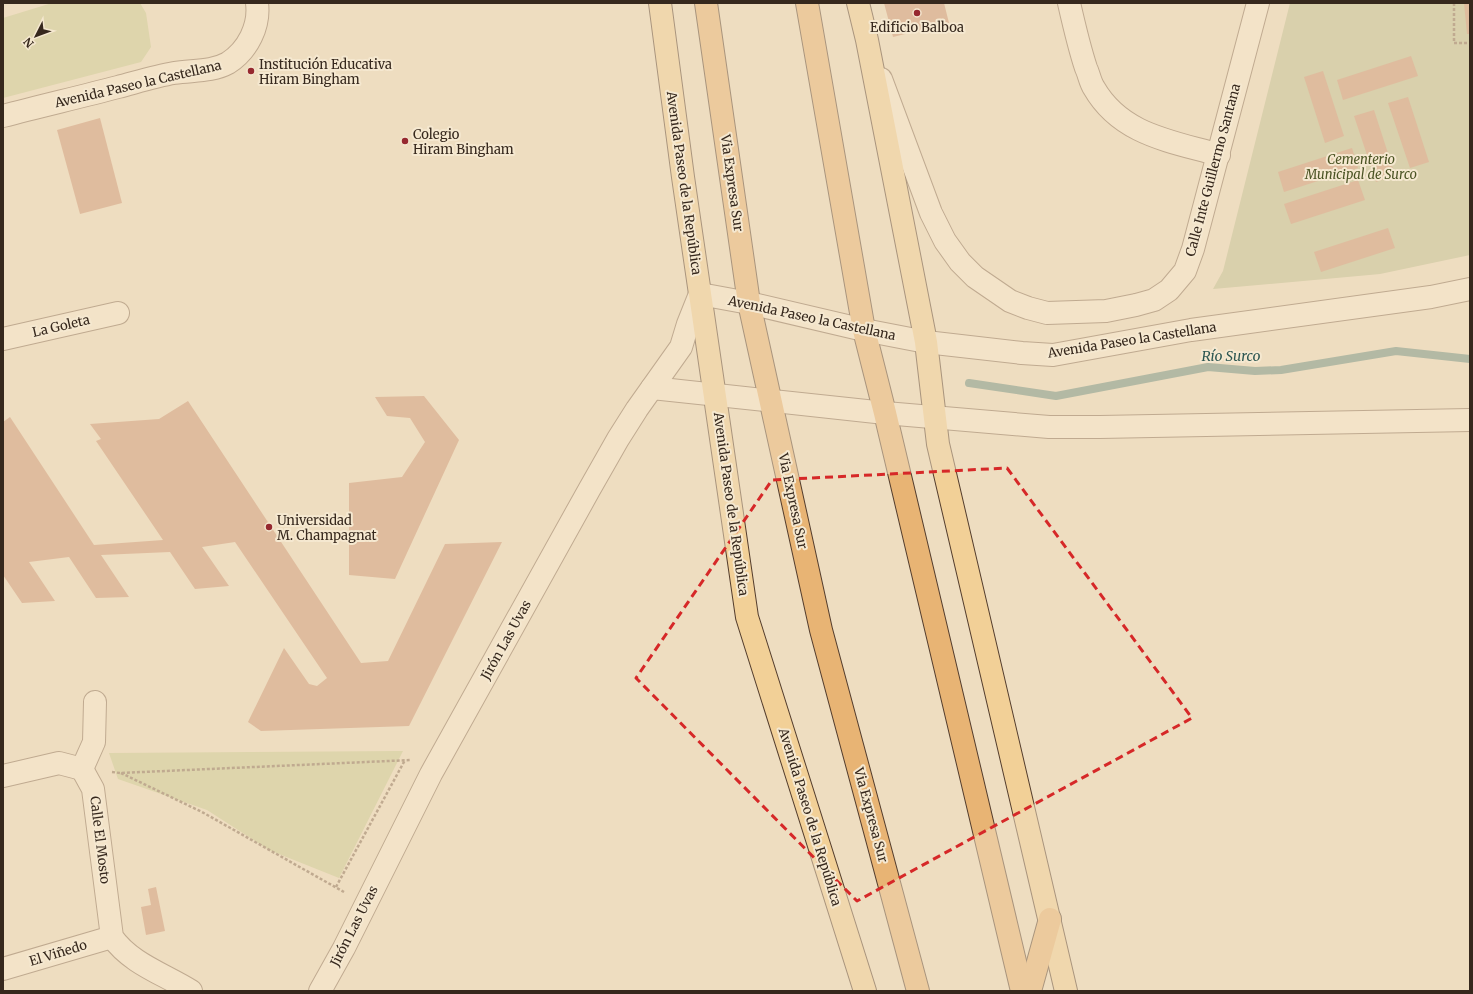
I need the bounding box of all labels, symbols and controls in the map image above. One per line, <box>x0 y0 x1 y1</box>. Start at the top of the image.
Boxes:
marker: Edificio Balboa <box>912 8 922 18</box>
north arrow <box>16 16 56 56</box>
place label: Edificio Balboa <box>870 19 964 36</box>
text: N <box>20 35 37 51</box>
place label: Institución Educativa Hiram Bingham <box>259 56 392 88</box>
street label: Avenida Paseo la Castellana <box>52 57 223 112</box>
marker: Institución Educativa Hiram Bingham <box>246 66 256 76</box>
street label: Calle Inte Guillermo Santana <box>1182 82 1244 258</box>
street label: Avenida Paseo de la República <box>663 89 705 276</box>
place label: Colegio Hiram Bingham <box>413 126 514 158</box>
street label: Via Expresa Sur <box>717 133 747 233</box>
marker: Colegio Hiram Bingham <box>400 136 410 146</box>
park label: Cementerio Municipal de Surco <box>1304 151 1417 183</box>
street label: Avenida Paseo la Castellana <box>726 292 897 344</box>
street label: La Goleta <box>30 311 92 341</box>
street label: Avenida Paseo la Castellana <box>1045 318 1218 362</box>
water label: Río Surco <box>1201 347 1261 365</box>
street label: Avenida Paseo de la República <box>710 410 752 597</box>
street label: Via Expresa Sur <box>774 451 811 551</box>
place label: Universidad M. Champagnat <box>277 512 377 544</box>
marker: Universidad M. Champagnat <box>264 522 274 532</box>
street label: Jirón Las Uvas <box>477 597 535 684</box>
street label: Avenida Paseo de la República <box>774 725 845 908</box>
street label: Via Expresa Sur <box>850 765 892 864</box>
street label: Calle El Mosto <box>86 795 114 885</box>
street label: Jirón Las Uvas <box>326 883 382 970</box>
street label: El Viñedo <box>27 936 89 970</box>

